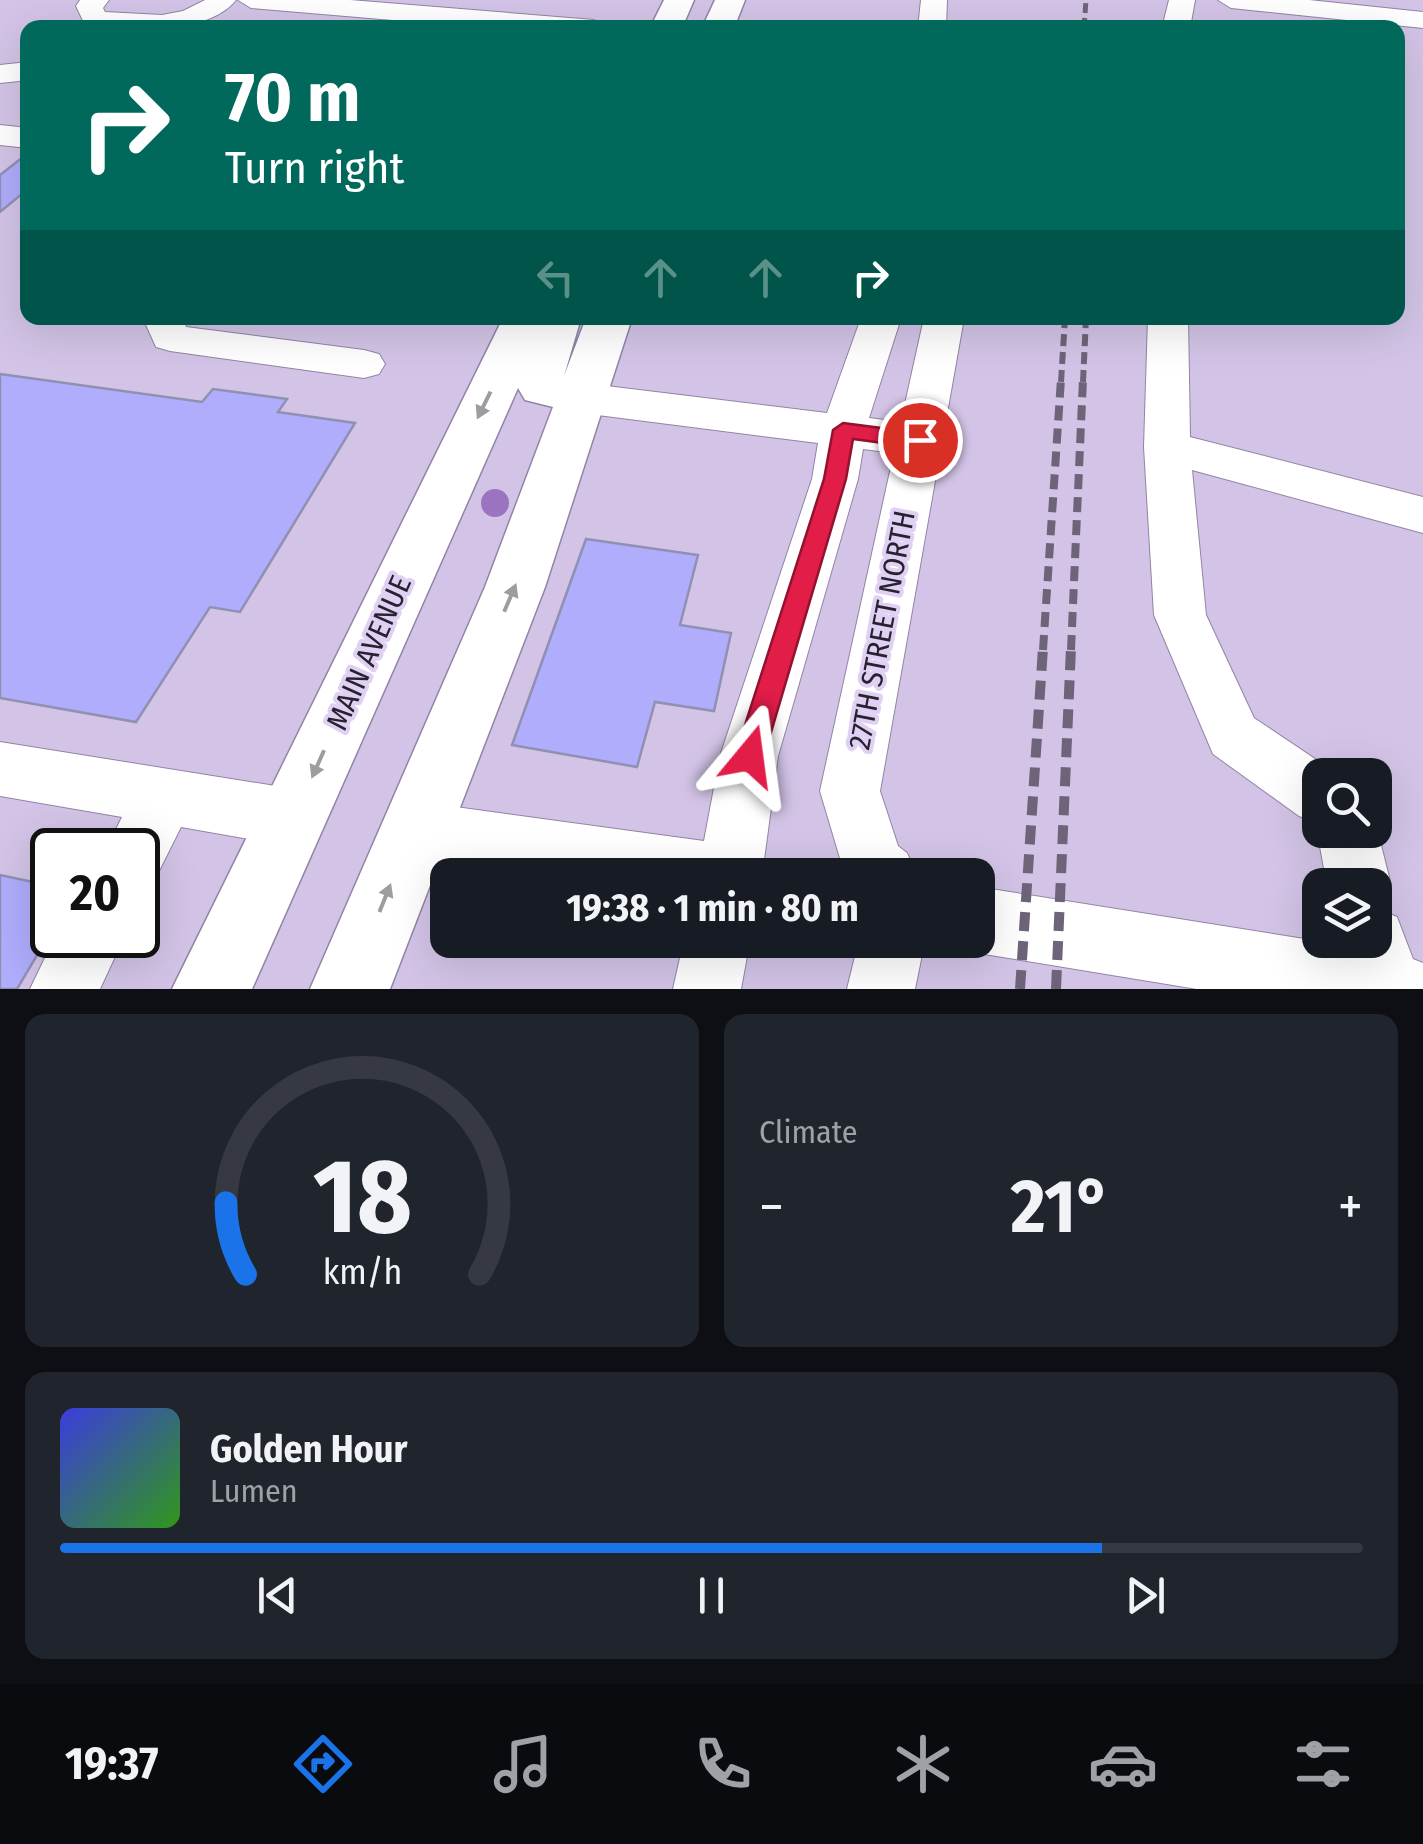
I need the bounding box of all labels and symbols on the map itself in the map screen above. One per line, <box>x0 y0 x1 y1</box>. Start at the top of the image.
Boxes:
one-way arrow <box>475 391 492 420</box>
pin <box>878 398 963 483</box>
street label: 27TH STREET NORTH <box>841 507 923 753</box>
street label: MAIN AVENUE <box>319 570 419 736</box>
one-way arrow <box>503 583 519 613</box>
position arrow <box>698 704 802 808</box>
one-way arrow <box>310 750 327 779</box>
speed limit sign: 20 <box>30 828 160 958</box>
one-way arrow <box>378 883 394 913</box>

